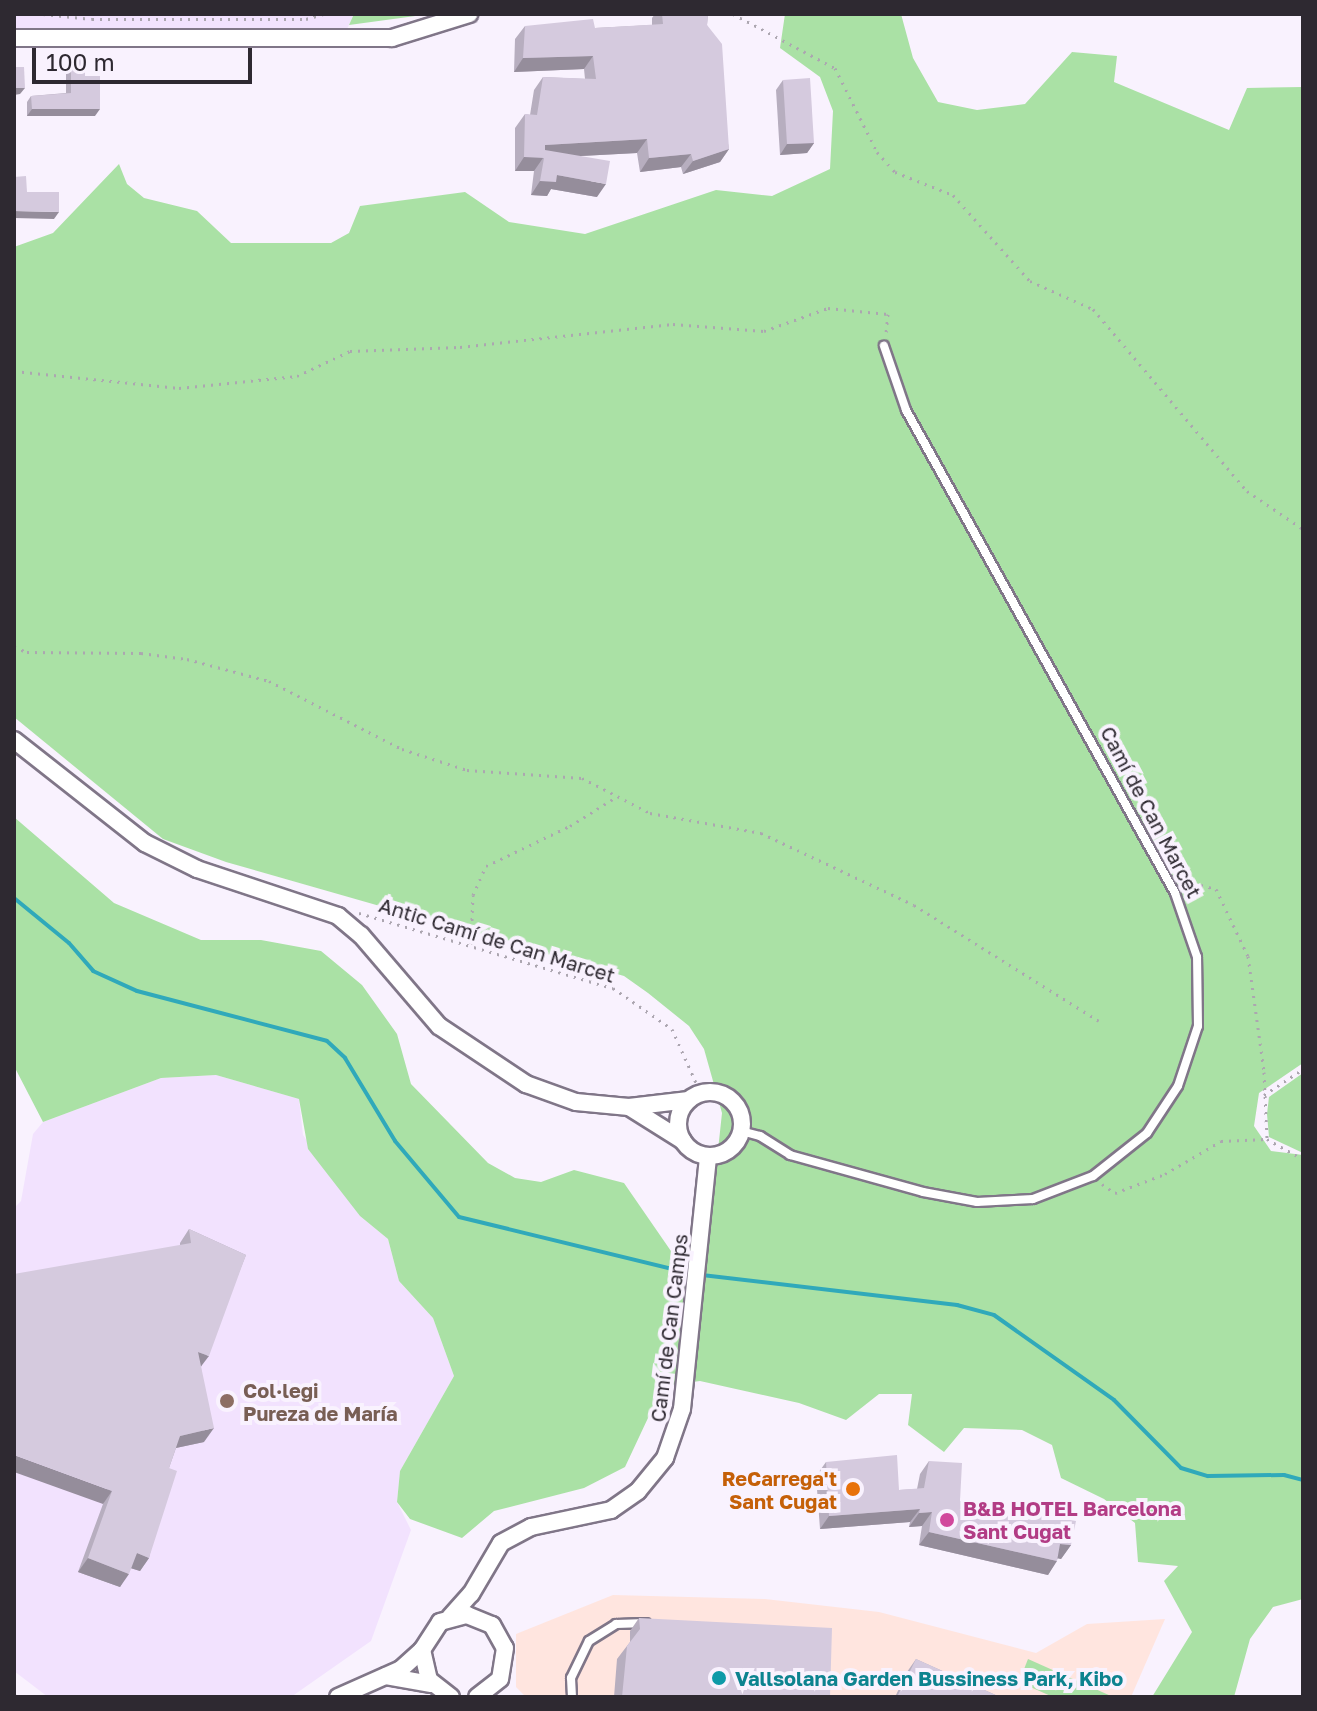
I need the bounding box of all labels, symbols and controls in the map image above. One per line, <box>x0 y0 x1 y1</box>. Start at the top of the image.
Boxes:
scale bar <box>36 32 256 82</box>
text: 100 m <box>46 47 115 76</box>
street label: Camí de Can Marcet <box>1096 722 1206 902</box>
street label: Antic Camí de Can Marcet <box>376 893 618 987</box>
street label: Camí de Can Camps <box>646 1232 692 1424</box>
place label: Col·legi Pureza de María <box>243 1378 398 1425</box>
marker: Col·legi Pureza de María <box>218 1392 236 1410</box>
place label: ReCarrega't Sant Cugat <box>722 1466 837 1513</box>
marker: ReCarrega't Sant Cugat <box>844 1480 862 1498</box>
place label: B&B HOTEL Barcelona Sant Cugat <box>963 1496 1181 1543</box>
marker: B&B HOTEL Barcelona Sant Cugat <box>938 1511 956 1529</box>
place label: Vallsolana Garden Bussiness Park, Kibo <box>735 1666 1123 1690</box>
marker: Vallsolana Garden Bussiness Park, Kibo <box>710 1669 728 1687</box>

